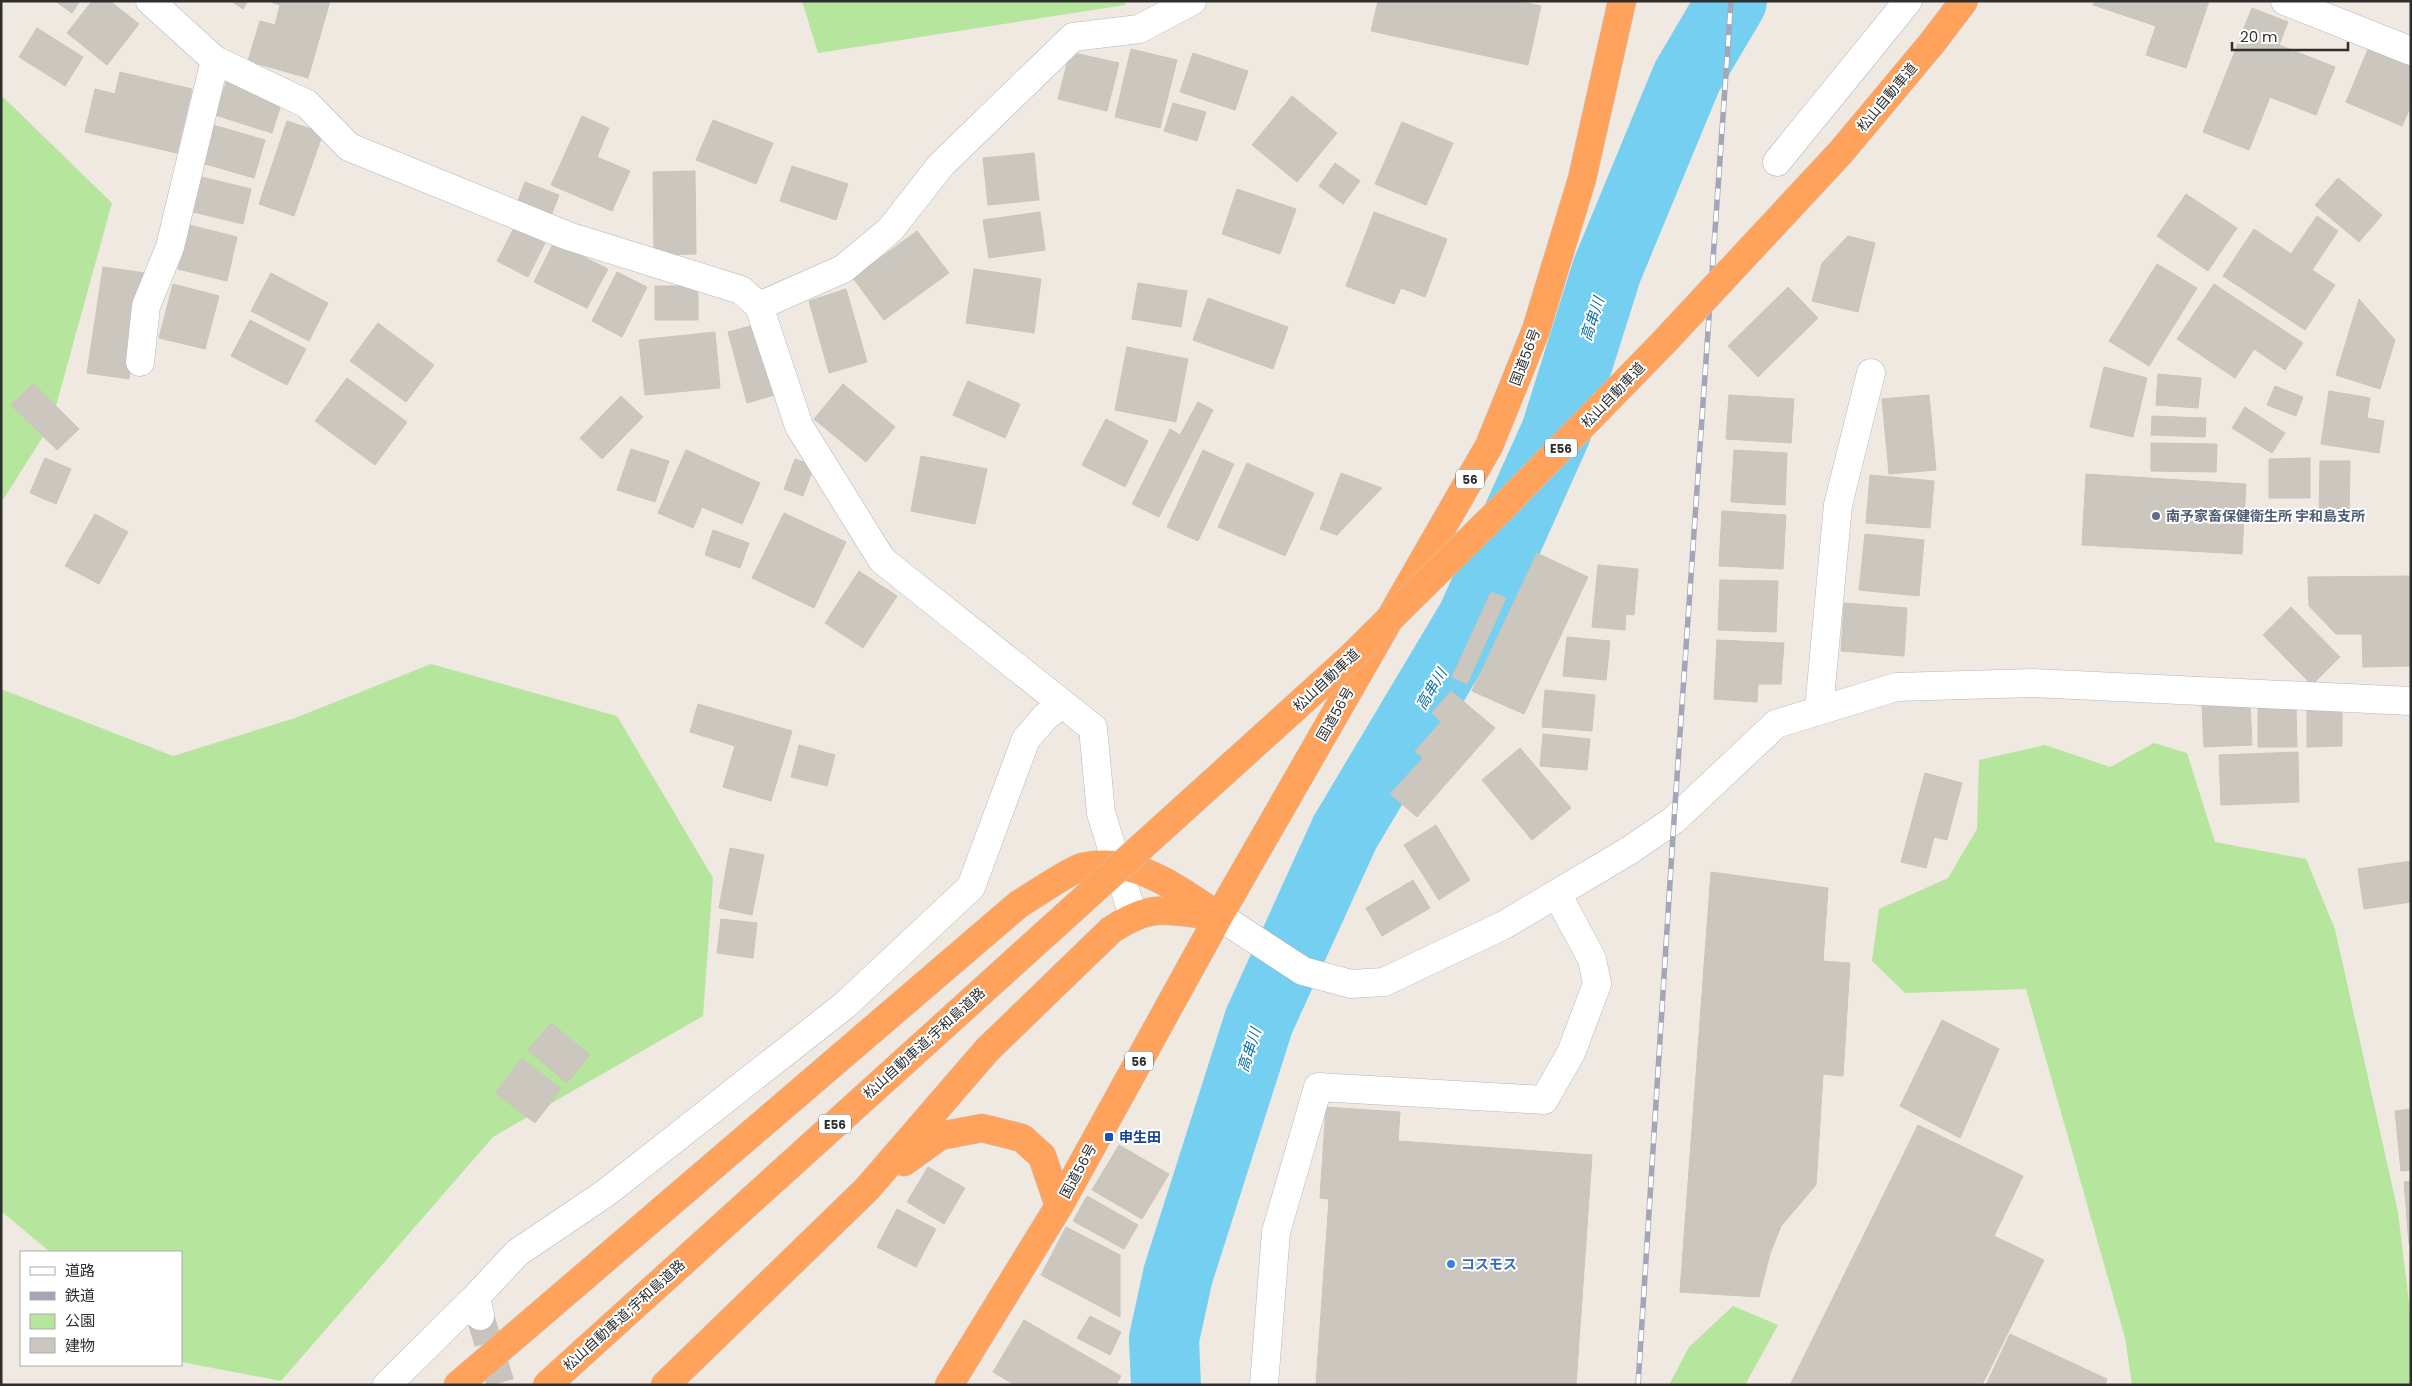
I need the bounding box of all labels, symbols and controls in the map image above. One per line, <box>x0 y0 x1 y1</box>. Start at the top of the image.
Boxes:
scale bar <box>2232 20 2348 52</box>
text: 20 m <box>2240 26 2278 47</box>
street label: 松山自動車道 <box>1852 58 1922 136</box>
water label: 高串川 <box>1575 292 1610 344</box>
street label: 国道56号 <box>1505 326 1545 388</box>
street label: 松山自動車道 <box>1577 358 1649 432</box>
road number: E56 <box>1545 438 1577 458</box>
road number: 56 <box>1456 469 1484 488</box>
place label: 南予家畜保健衛生所 宇和島支所 <box>2166 506 2365 526</box>
marker: 南予家畜保健衛生所 宇和島支所 <box>2150 510 2162 522</box>
street label: 松山自動車道 <box>1288 644 1364 716</box>
water label: 高串川 <box>1410 663 1453 714</box>
street label: 国道56号 <box>1311 683 1359 745</box>
street label: 松山自動車道;宇和島道路 <box>859 983 989 1103</box>
water label: 高串川 <box>1232 1023 1267 1075</box>
road number: 56 <box>1125 1052 1153 1070</box>
road number: E56 <box>819 1114 851 1134</box>
place label: 申生田 <box>1119 1127 1161 1147</box>
marker: 申生田 <box>1103 1131 1115 1143</box>
street label: 国道56号 <box>1055 1140 1101 1202</box>
legend <box>20 1251 182 1366</box>
place label: コスモス <box>1461 1254 1517 1274</box>
street label: 松山自動車道;宇和島道路 <box>559 1255 689 1375</box>
marker: コスモス <box>1445 1258 1457 1270</box>
text: 道路 <box>65 1260 95 1281</box>
text: 鉄道 <box>65 1285 95 1306</box>
text: 公園 <box>65 1310 95 1331</box>
text: 建物 <box>65 1335 95 1356</box>

